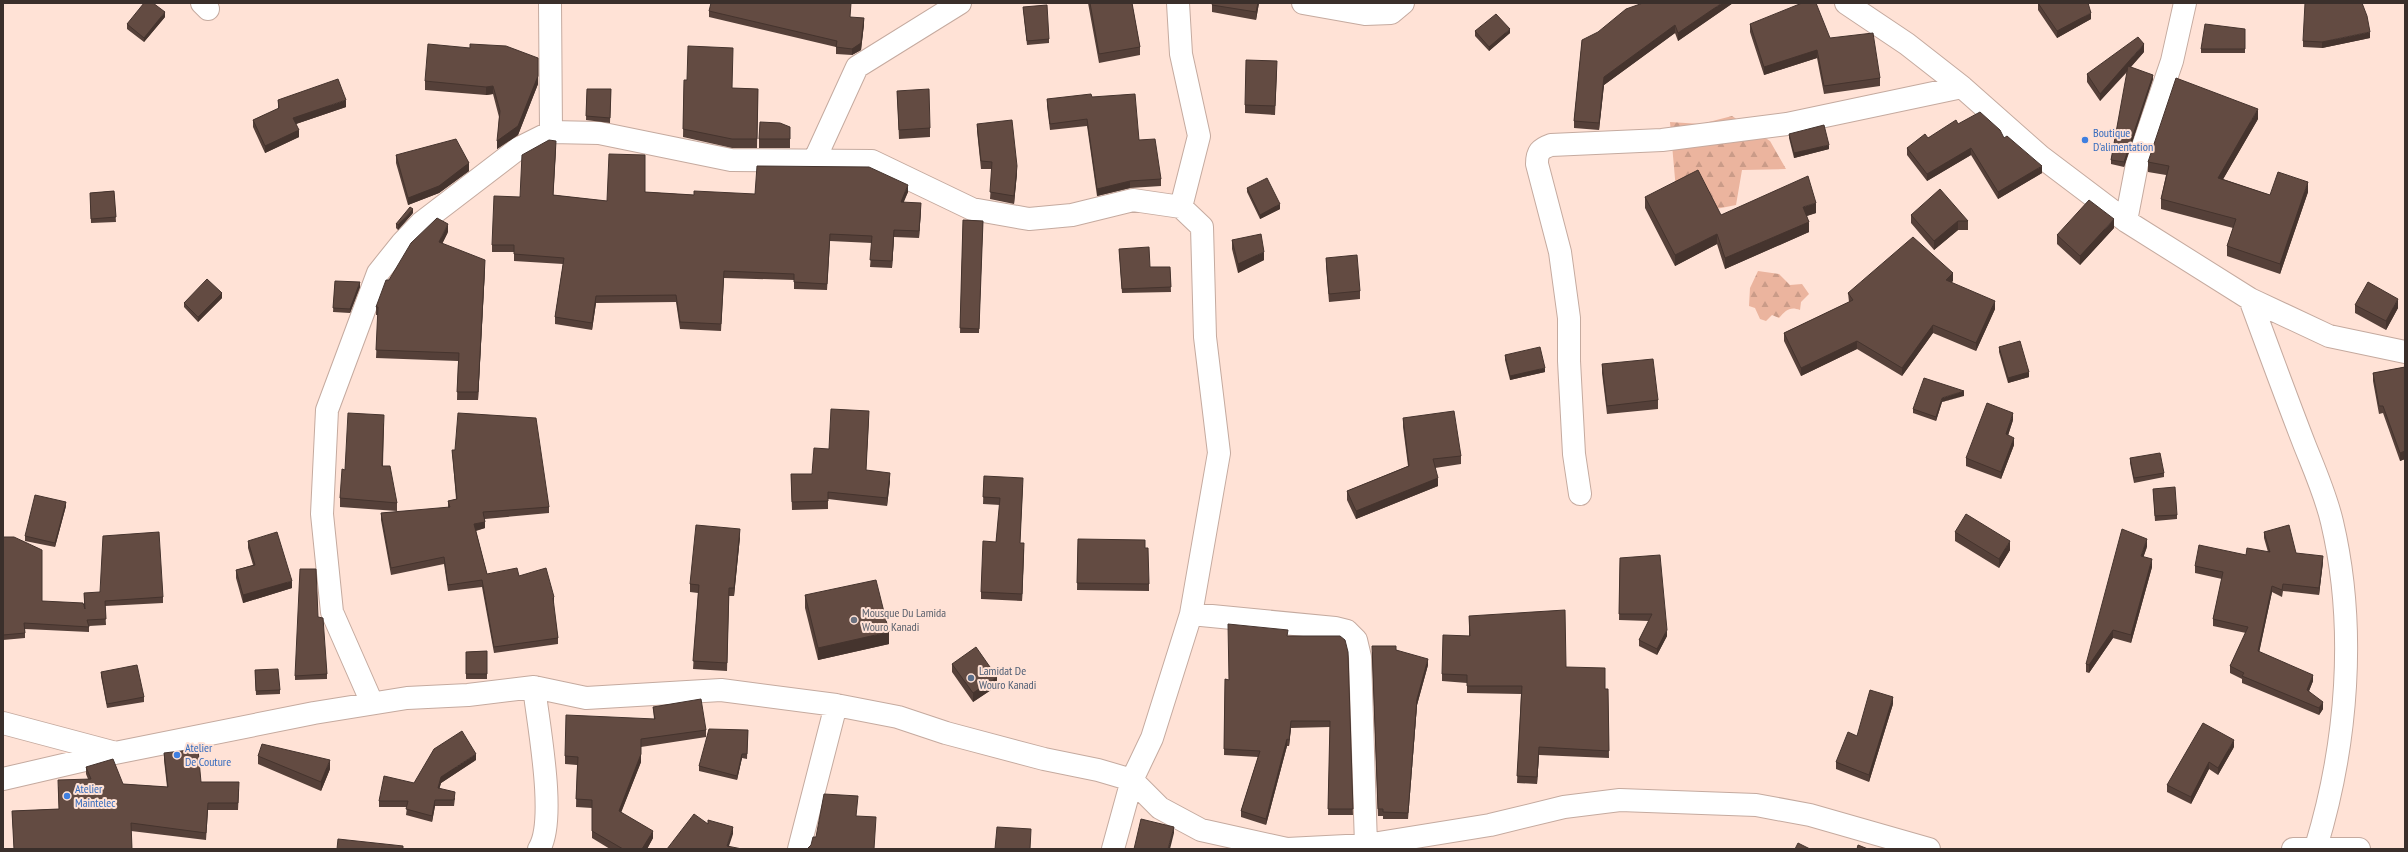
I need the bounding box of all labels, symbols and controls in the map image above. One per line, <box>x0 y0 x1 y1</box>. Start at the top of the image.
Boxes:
place label: Boutique D'alimentation <box>2093 125 2153 154</box>
marker: Boutique D'alimentation <box>2080 135 2090 145</box>
place label: Mousque Du Lamida Wouro Kanadi <box>862 605 946 634</box>
marker: Mousque Du Lamida Wouro Kanadi <box>849 615 859 625</box>
place label: Lamidat De Wouro Kanadi <box>979 663 1036 692</box>
marker: Lamidat De Wouro Kanadi <box>966 673 976 683</box>
place label: Atelier De Couture <box>185 740 231 769</box>
marker: Atelier De Couture <box>172 750 182 760</box>
place label: Atelier Maintelec <box>75 781 116 810</box>
marker: Atelier Maintelec <box>62 791 72 801</box>

